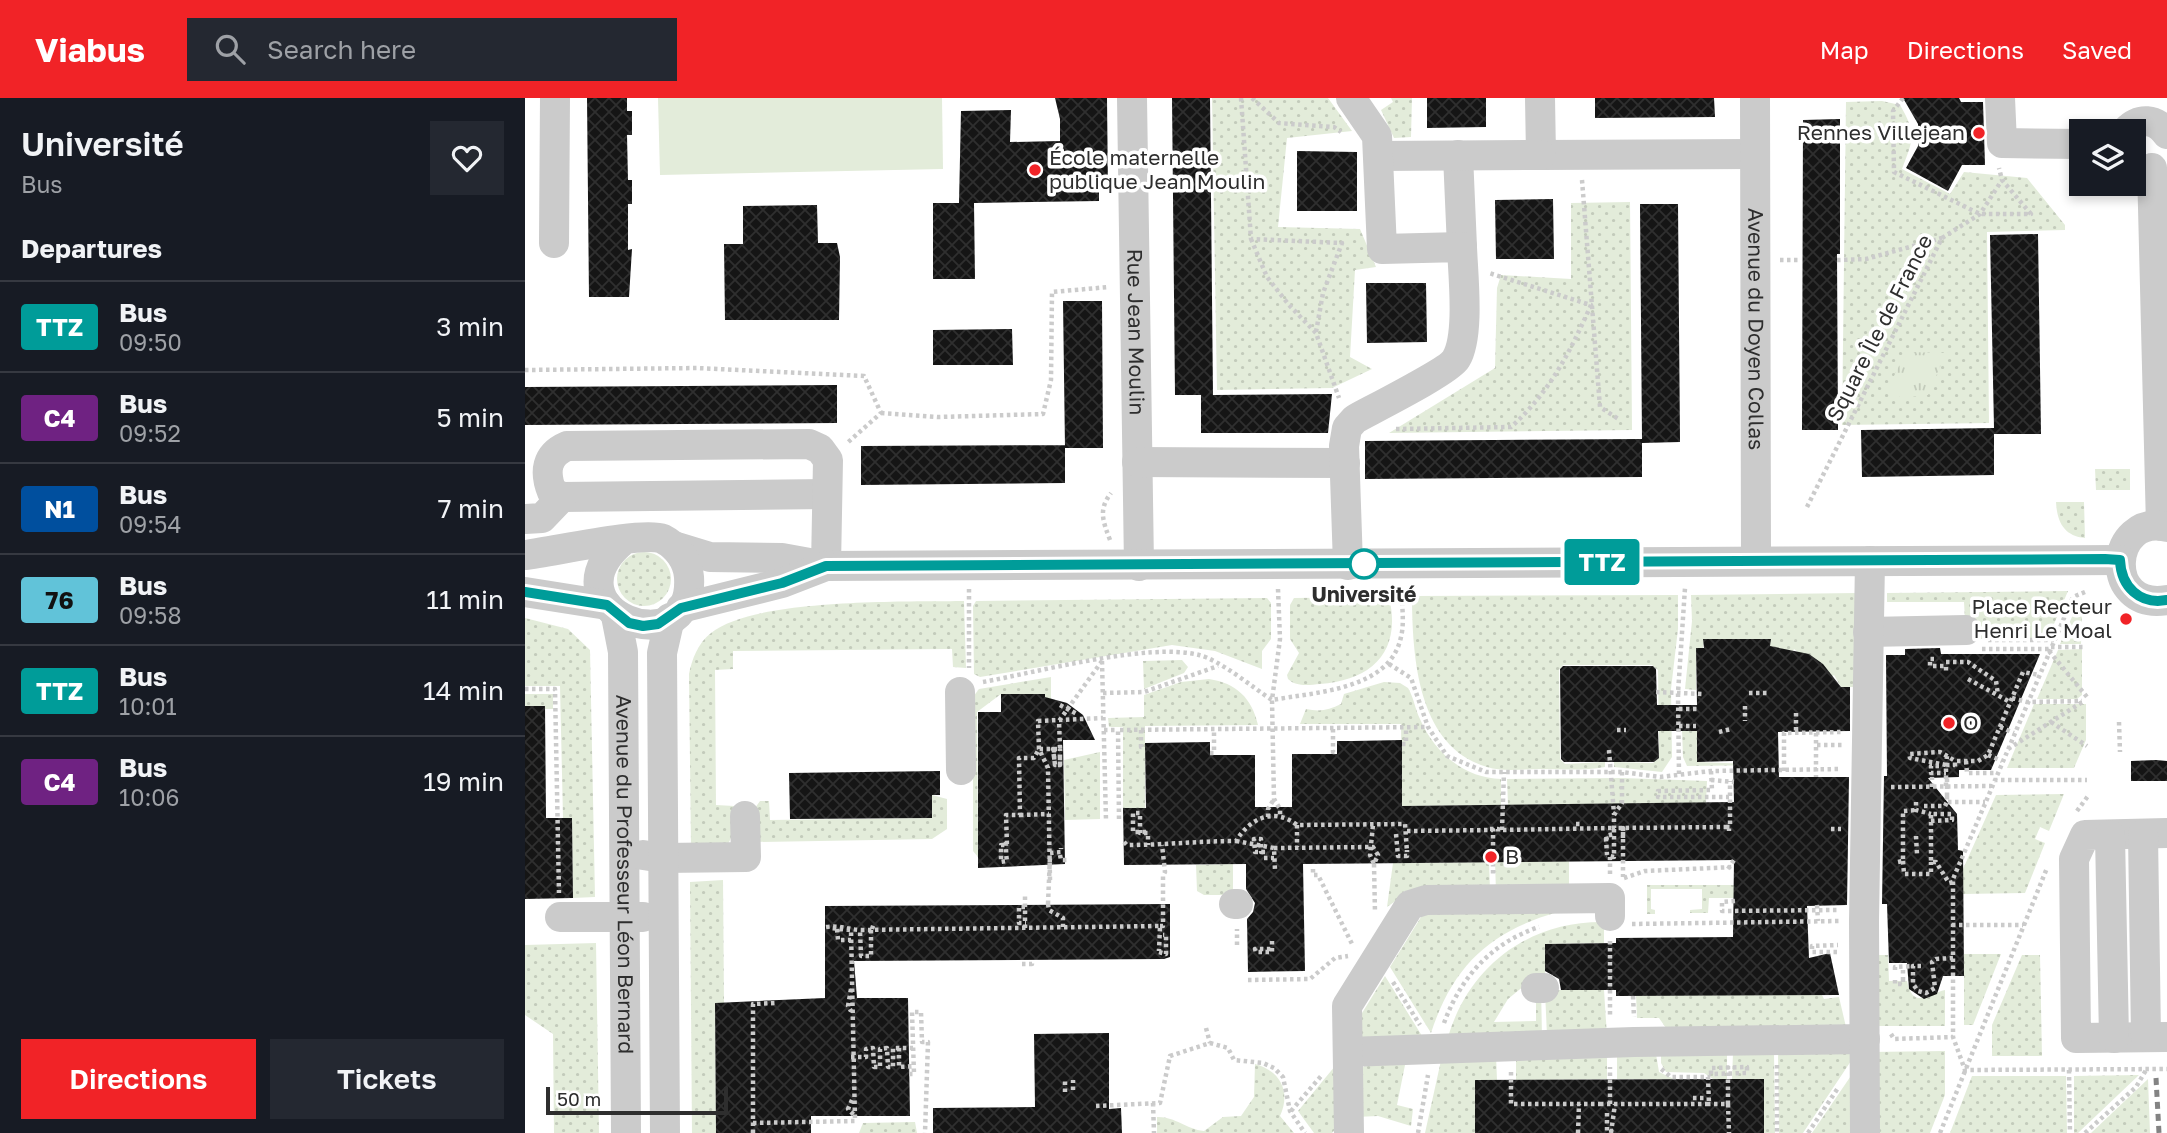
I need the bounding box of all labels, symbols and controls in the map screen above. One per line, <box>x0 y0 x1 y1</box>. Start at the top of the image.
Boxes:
search box <box>187 18 677 81</box>
text: Viabus <box>35 30 145 69</box>
icon: search <box>211 30 249 68</box>
text: Search here <box>267 34 416 65</box>
text: Map <box>1820 35 1869 64</box>
text: Directions <box>1907 35 2024 64</box>
text: Saved <box>2062 35 2132 64</box>
place label: Rennes Villejean <box>1797 119 1965 145</box>
map controls <box>2069 119 2146 196</box>
button: layers <box>2069 119 2146 196</box>
button: heart <box>430 121 504 195</box>
text: Université <box>21 124 184 163</box>
marker: Rennes Villejean <box>1971 125 1987 141</box>
place label: École maternelle publique Jean Moulin <box>1049 144 1265 194</box>
marker: École maternelle publique Jean Moulin <box>1027 162 1043 178</box>
text: Bus <box>21 170 63 198</box>
street label: Avenue du Doyen Collas <box>1743 208 1770 450</box>
street label: Square Île de France <box>1821 230 1937 425</box>
text: Departures <box>21 233 162 264</box>
street label: Rue Jean Moulin <box>1122 248 1151 415</box>
text: Bus <box>119 297 167 328</box>
text: 3 min <box>436 311 504 342</box>
text: TTZ <box>36 312 83 341</box>
text: 09:50 <box>119 328 182 356</box>
text: Bus <box>119 388 167 419</box>
text: 5 min <box>436 402 504 433</box>
text: C4 <box>43 403 76 432</box>
text: 09:52 <box>119 419 181 447</box>
text: Bus <box>119 479 167 510</box>
text: 7 min <box>438 493 504 524</box>
text: N1 <box>44 494 75 523</box>
text: 09:54 <box>119 510 181 538</box>
line badge: TTZ <box>1562 539 1642 585</box>
text: TTZ <box>1578 547 1626 576</box>
marker: Université <box>1349 549 1379 579</box>
text: Bus <box>119 570 167 601</box>
place label: Université <box>1312 581 1416 607</box>
text: 11 min <box>426 584 504 615</box>
text: 76 <box>45 585 74 614</box>
place label: Place Recteur Henri Le Moal <box>1972 593 2112 643</box>
text: 09:58 <box>119 601 181 629</box>
marker: Place Recteur Henri Le Moal <box>2118 611 2134 627</box>
text: Bus <box>119 661 167 692</box>
text: 14 min <box>423 675 504 706</box>
text: TTZ <box>36 676 83 705</box>
text: 10:01 <box>119 692 177 720</box>
street label: Avenue du Professeur Léon Bernard <box>611 694 640 1054</box>
place label: O <box>1963 709 1979 735</box>
marker: O <box>1941 715 1957 731</box>
text: Bus <box>119 752 167 783</box>
text: 19 min <box>423 766 504 797</box>
text: C4 <box>43 767 76 796</box>
text: 10:06 <box>119 783 180 811</box>
place label: B <box>1505 843 1519 869</box>
marker: B <box>1483 849 1499 865</box>
button: Directions <box>21 1039 256 1119</box>
button: Tickets <box>270 1039 504 1119</box>
scale bar <box>546 1084 728 1116</box>
text: 50 m <box>557 1087 601 1110</box>

